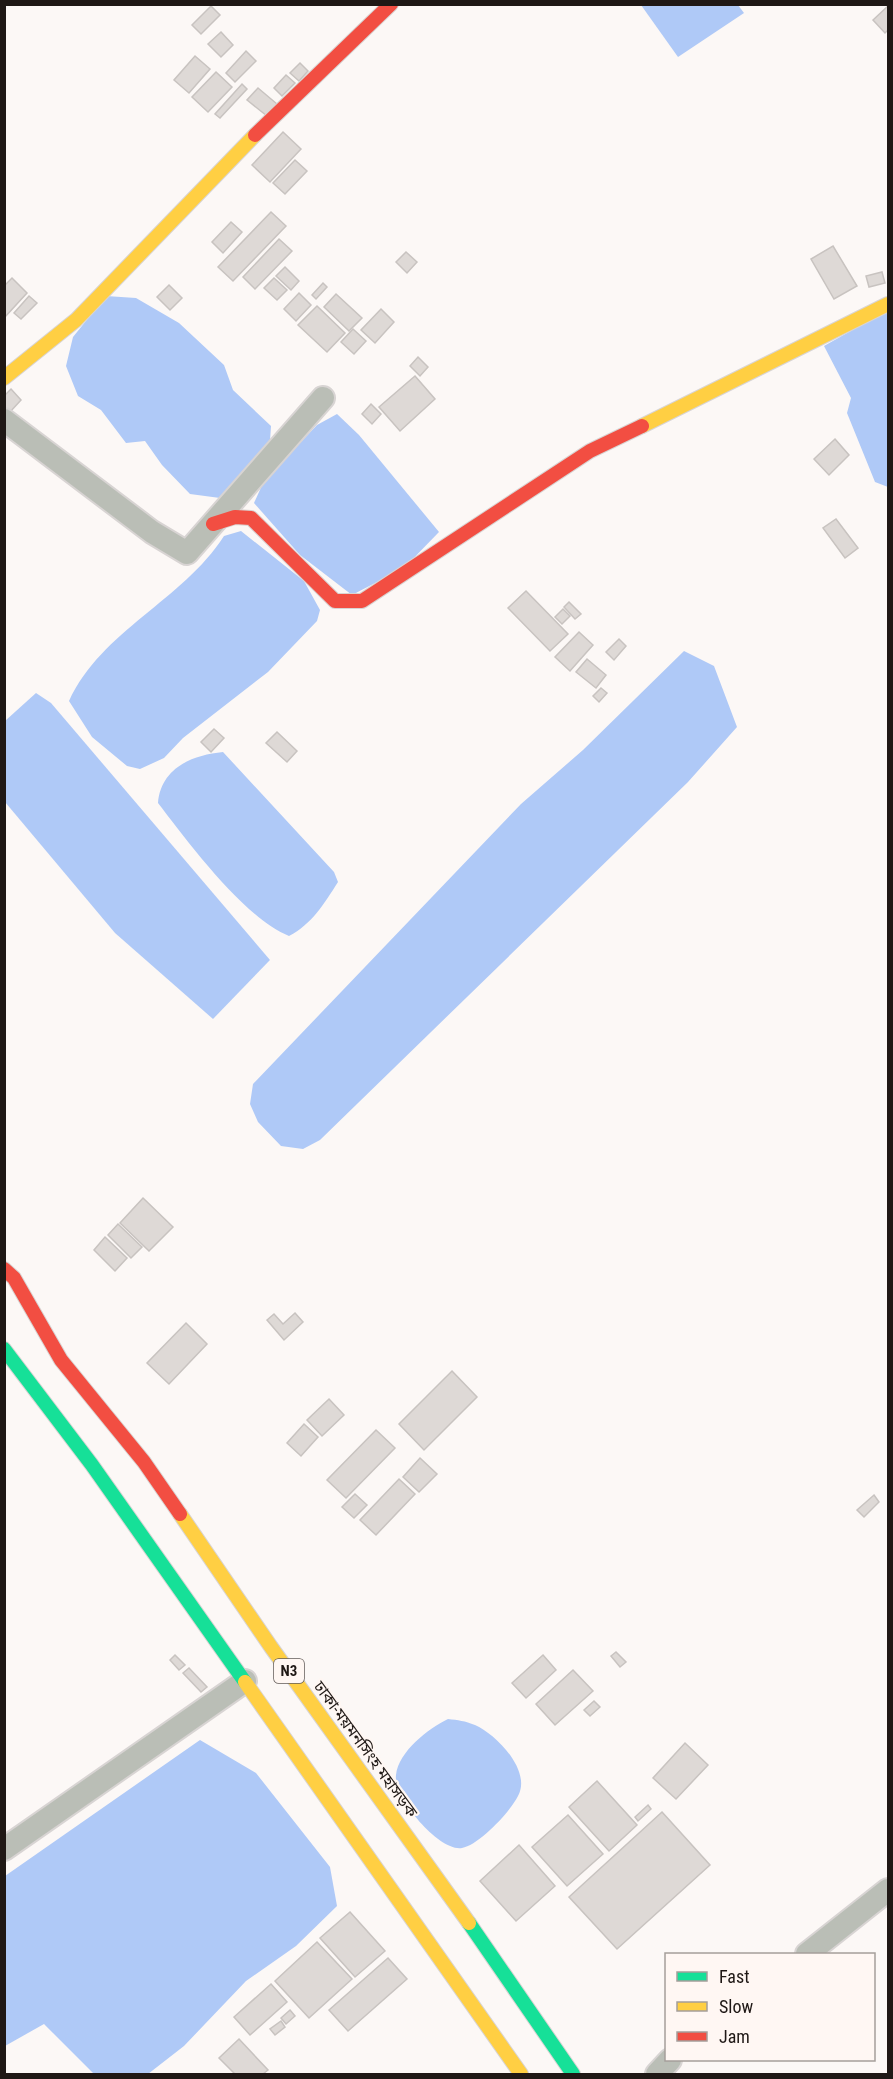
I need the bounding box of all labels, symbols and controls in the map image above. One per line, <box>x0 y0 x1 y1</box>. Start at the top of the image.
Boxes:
road number: N3 <box>274 1659 304 1683</box>
street label: ঢাকা-ময়মনসিংহ মহাসড়ক <box>309 1677 422 1822</box>
legend <box>665 1953 875 2061</box>
text: Fast <box>719 1966 750 1987</box>
text: Slow <box>719 1996 754 2017</box>
text: Jam <box>719 2026 750 2047</box>

